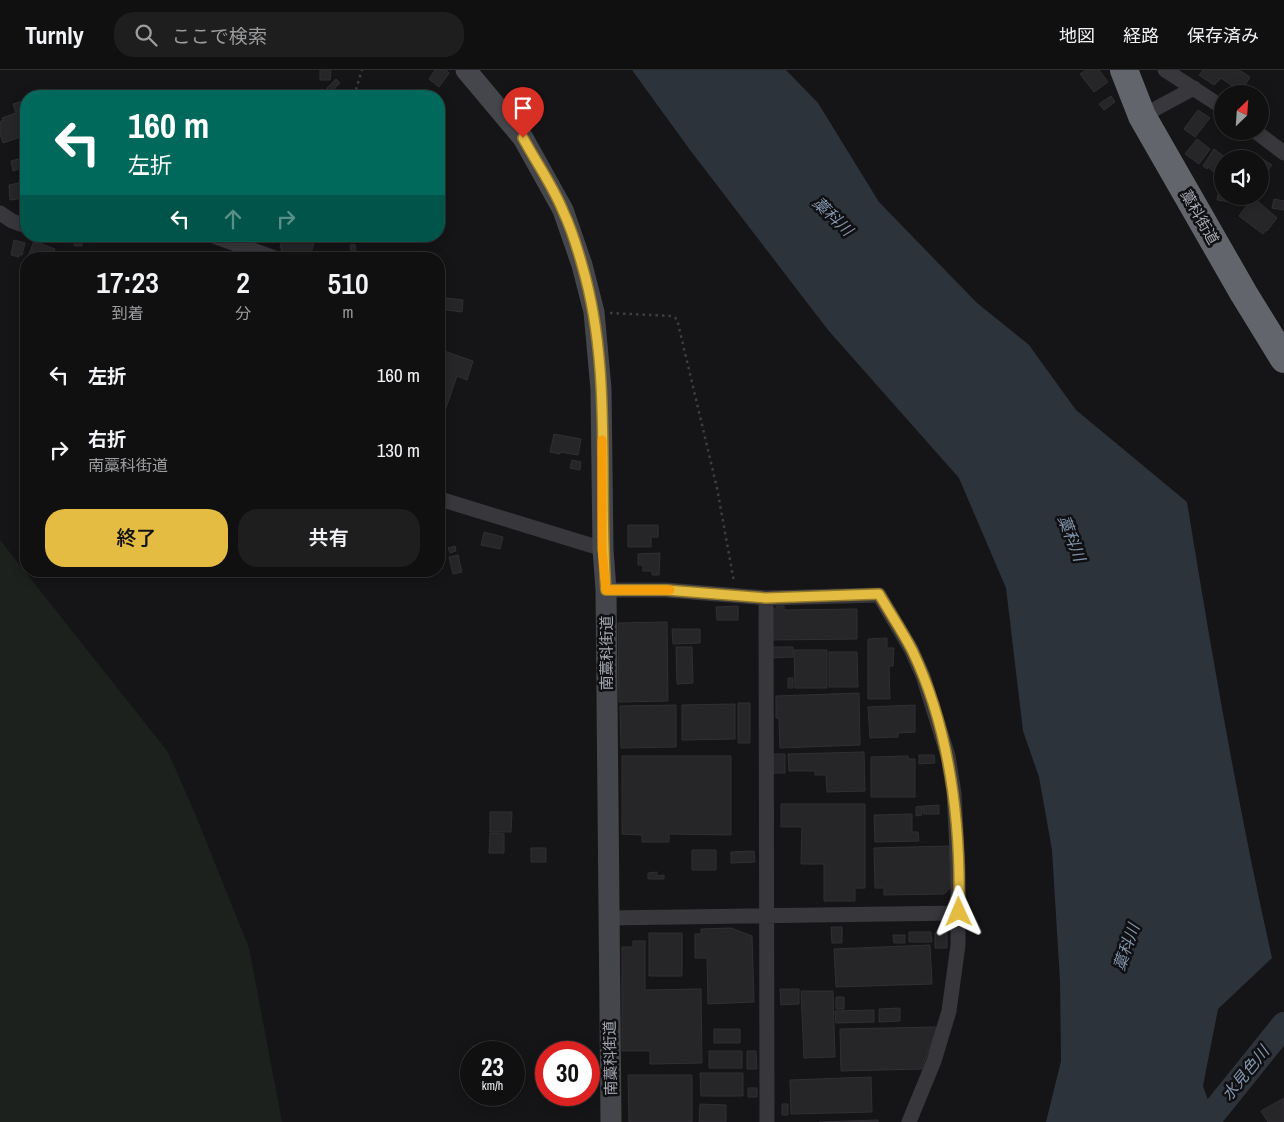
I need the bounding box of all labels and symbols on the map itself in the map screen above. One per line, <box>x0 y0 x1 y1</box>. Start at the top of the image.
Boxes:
north arrow <box>1214 85 1269 140</box>
pin <box>502 87 544 138</box>
street label: 藁科街道 <box>1176 186 1224 248</box>
water label: 藁科川 <box>808 191 859 242</box>
water label: 藁科川 <box>1053 512 1092 566</box>
street label: 南藁科街道 <box>596 615 617 691</box>
position arrow <box>932 885 984 937</box>
water label: 藁科川 <box>1108 919 1145 973</box>
street label: 南藁科街道 <box>599 1020 621 1096</box>
water label: 水見色川 <box>1216 1040 1275 1105</box>
speed limit sign: 30 <box>535 1041 600 1106</box>

